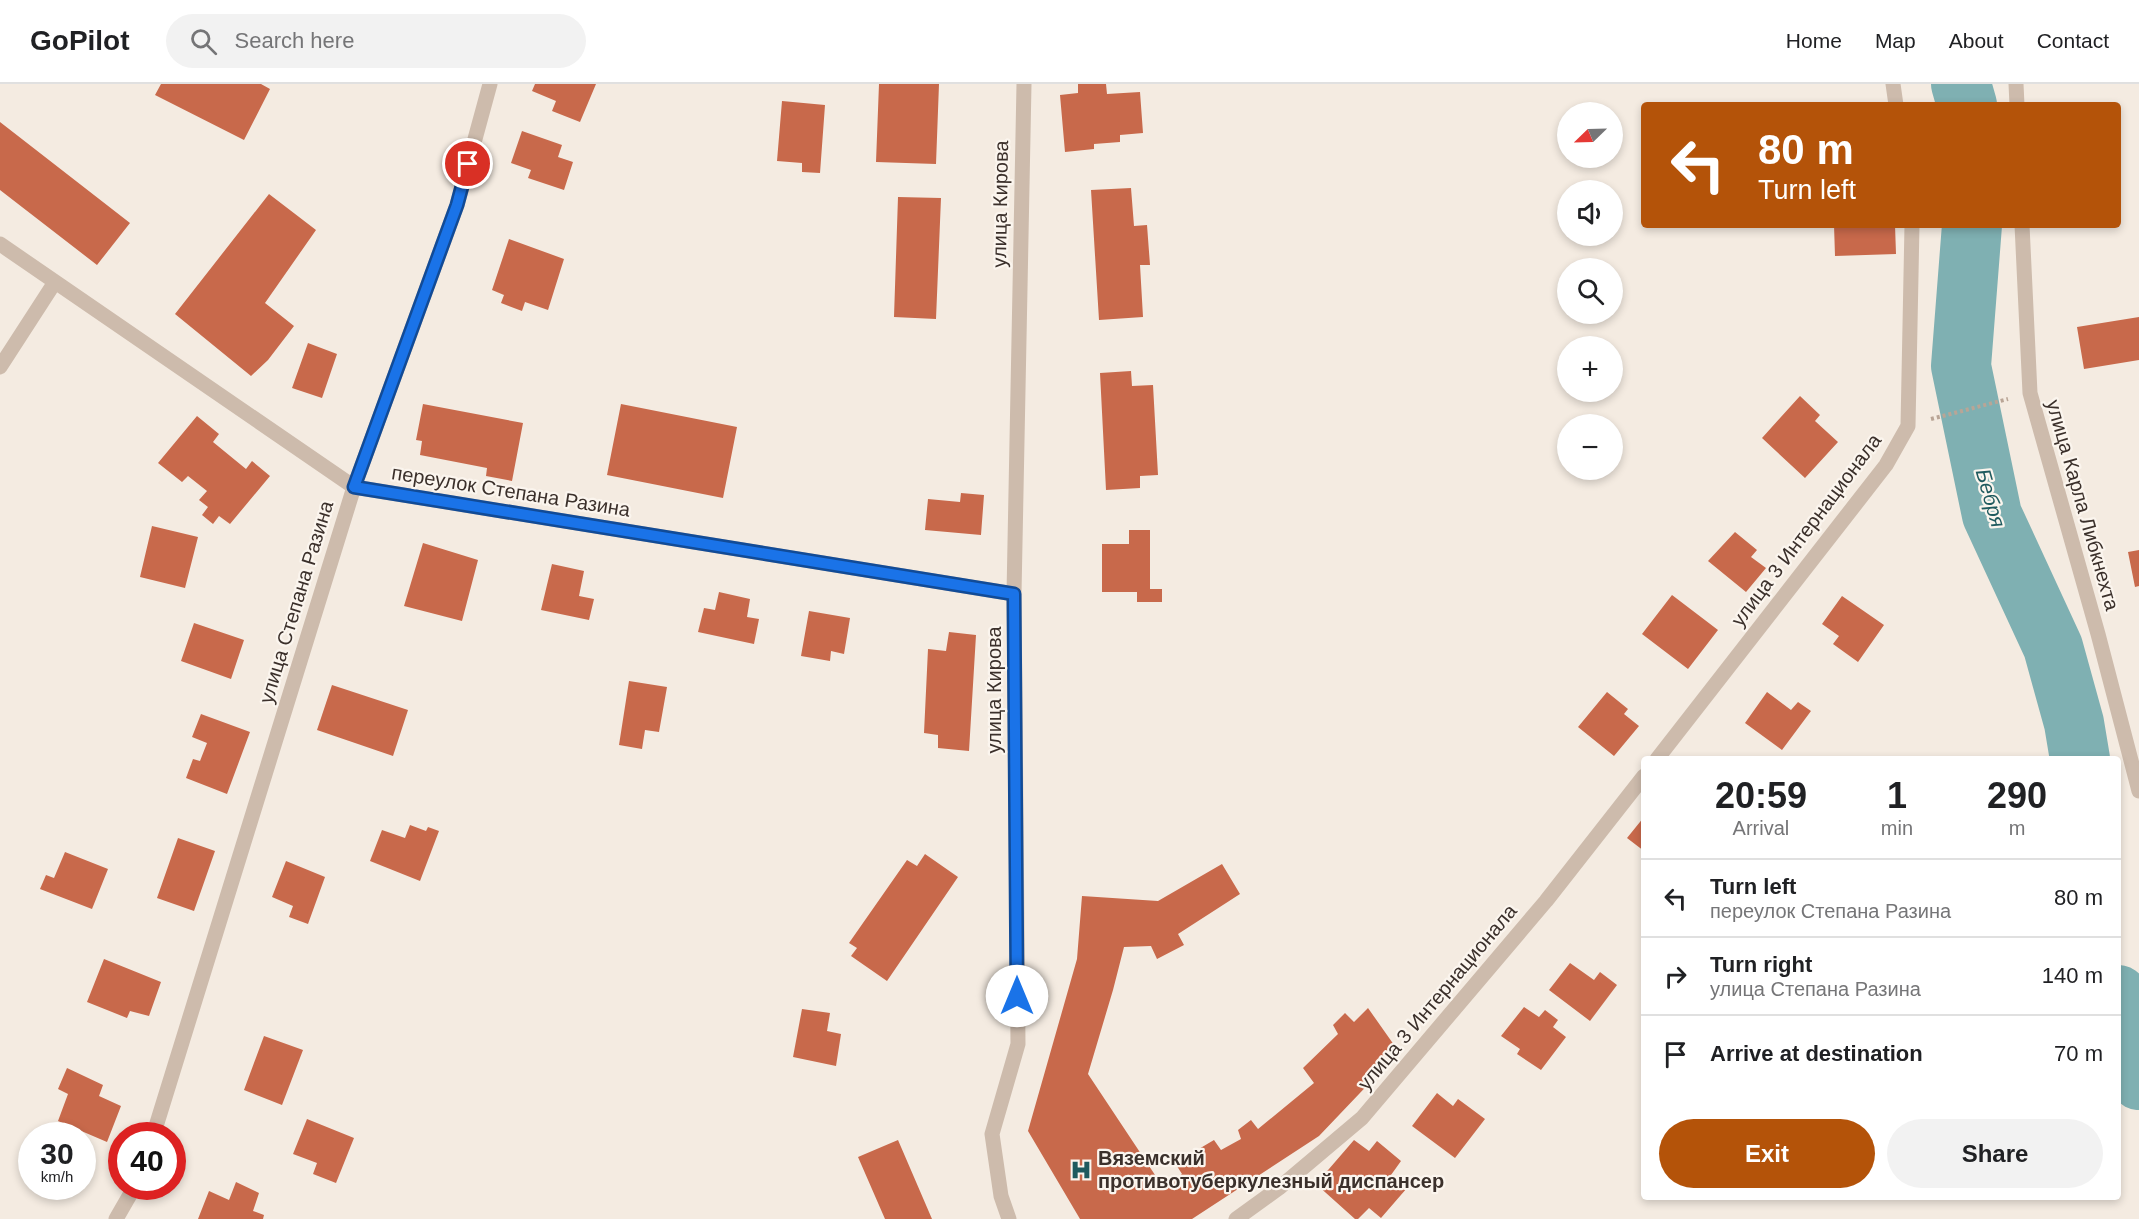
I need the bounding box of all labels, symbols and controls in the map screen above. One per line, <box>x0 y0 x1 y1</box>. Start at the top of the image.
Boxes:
search box <box>166 14 586 68</box>
text: GoPilot <box>30 25 130 56</box>
icon: search <box>187 25 220 58</box>
text: Search here <box>235 28 354 53</box>
text: Home <box>1786 29 1842 52</box>
text: Map <box>1875 29 1916 52</box>
text: About <box>1949 29 2004 52</box>
text: Contact <box>2037 29 2109 52</box>
north arrow <box>1557 102 1623 168</box>
map controls <box>1557 102 1623 480</box>
icon: left <box>1659 126 1737 204</box>
text: 80 m <box>1758 126 1854 173</box>
pin <box>442 138 493 189</box>
street label: улица Кирова <box>988 139 1012 268</box>
icon: arrive <box>451 147 484 180</box>
text: Turn left <box>1758 175 1856 205</box>
button: sound <box>1557 180 1623 246</box>
button: search <box>1557 258 1623 324</box>
button: + <box>1557 336 1623 402</box>
street label: улица Карла Либкнехта <box>2042 397 2124 614</box>
button: − <box>1557 414 1623 480</box>
street label: улица 3 Интернационала <box>1727 429 1886 630</box>
street label: переулок Степана Разина <box>390 461 633 521</box>
water label: Бебря <box>1972 466 2010 530</box>
street label: улица Степана Разина <box>255 497 338 706</box>
street label: улица Кирова <box>983 626 1005 754</box>
text: 20:59 <box>1715 775 1807 816</box>
text: 1 <box>1887 775 1907 816</box>
text: 290 <box>1987 775 2047 816</box>
text: Arrival <box>1733 817 1789 839</box>
text: min <box>1881 817 1913 839</box>
text: m <box>2009 817 2025 839</box>
text: Turn left <box>1710 874 1796 899</box>
icon: left <box>1659 882 1692 915</box>
text: 80 m <box>2054 885 2103 910</box>
street label: улица 3 Интернационала <box>1353 899 1521 1094</box>
text: переулок Степана Разина <box>1710 900 1951 922</box>
text: Turn right <box>1710 952 1812 977</box>
icon: right <box>1659 960 1692 993</box>
text: 140 m <box>2042 963 2103 988</box>
position arrow <box>985 964 1049 1028</box>
text: улица Степана Разина <box>1710 978 1921 1000</box>
icon: arrive <box>1659 1038 1692 1071</box>
text: Arrive at destination <box>1710 1041 1923 1066</box>
text: 70 m <box>2054 1041 2103 1066</box>
button: Exit <box>1659 1119 1875 1188</box>
button: Share <box>1887 1119 2103 1188</box>
speed limit sign: 40 <box>108 1122 186 1200</box>
text: 30 <box>40 1137 74 1170</box>
place label: Вяземский противотуберкулезный диспансер <box>1098 1147 1444 1192</box>
hospital icon: Вяземский противотуберкулезный диспансер <box>1069 1158 1093 1182</box>
text: km/h <box>41 1168 73 1185</box>

